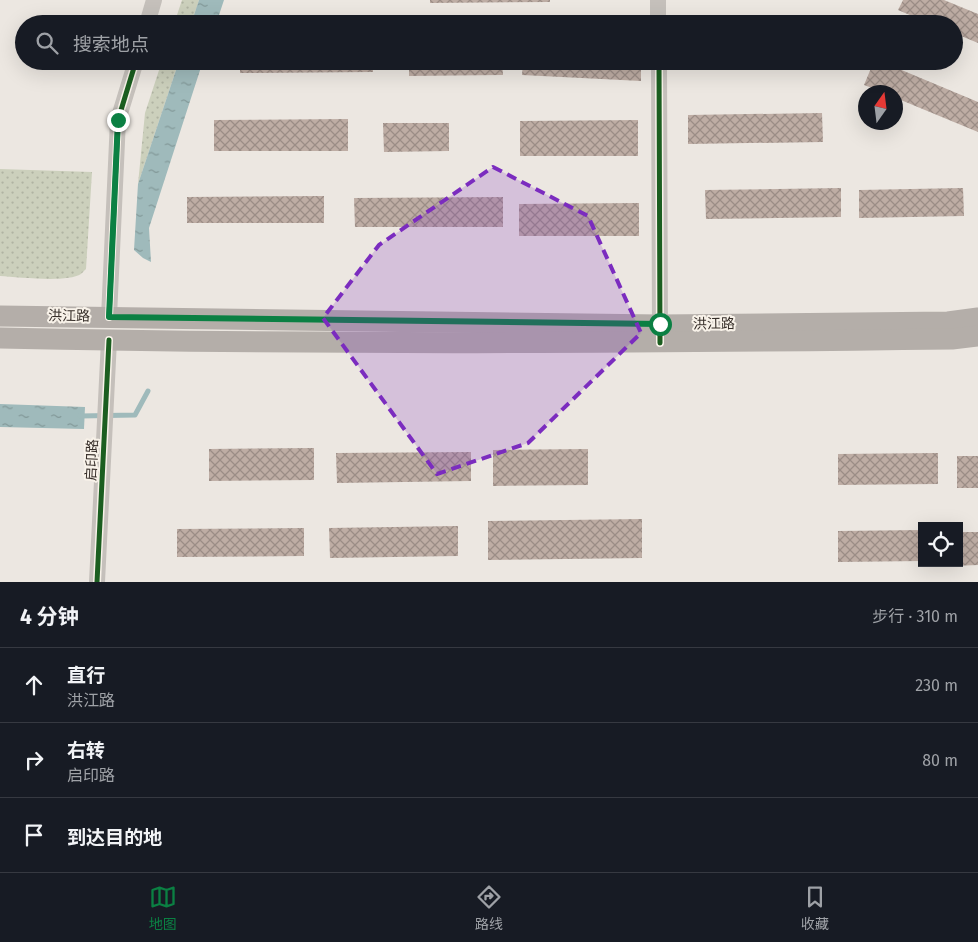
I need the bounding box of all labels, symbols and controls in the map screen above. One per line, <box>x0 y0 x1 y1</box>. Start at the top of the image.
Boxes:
search box <box>15 15 963 70</box>
icon: search <box>33 29 61 57</box>
text: 搜索地点 <box>73 33 149 56</box>
north arrow <box>858 85 903 130</box>
route end <box>107 109 130 132</box>
street label: 洪江路 <box>48 307 90 325</box>
route start <box>649 313 672 336</box>
street label: 洪江路 <box>693 315 735 333</box>
street label: 启印路 <box>82 439 102 481</box>
map controls <box>918 522 963 567</box>
button: locate <box>918 522 963 567</box>
text: 4 分钟 <box>20 604 79 630</box>
text: 步行 · 310 m <box>872 607 958 626</box>
text: 直行 <box>67 664 105 687</box>
icon: ahead <box>20 671 48 699</box>
text: 230 m <box>915 676 958 695</box>
text: 洪江路 <box>67 691 115 710</box>
text: 右转 <box>67 739 105 762</box>
icon: right <box>20 746 48 774</box>
text: 80 m <box>922 751 958 770</box>
text: 启印路 <box>67 766 115 785</box>
icon: arrive <box>20 821 48 849</box>
text: 到达目的地 <box>67 826 162 849</box>
tab: 地图 <box>149 883 177 933</box>
tab: 路线 <box>475 883 503 933</box>
tab: 收藏 <box>801 883 829 933</box>

